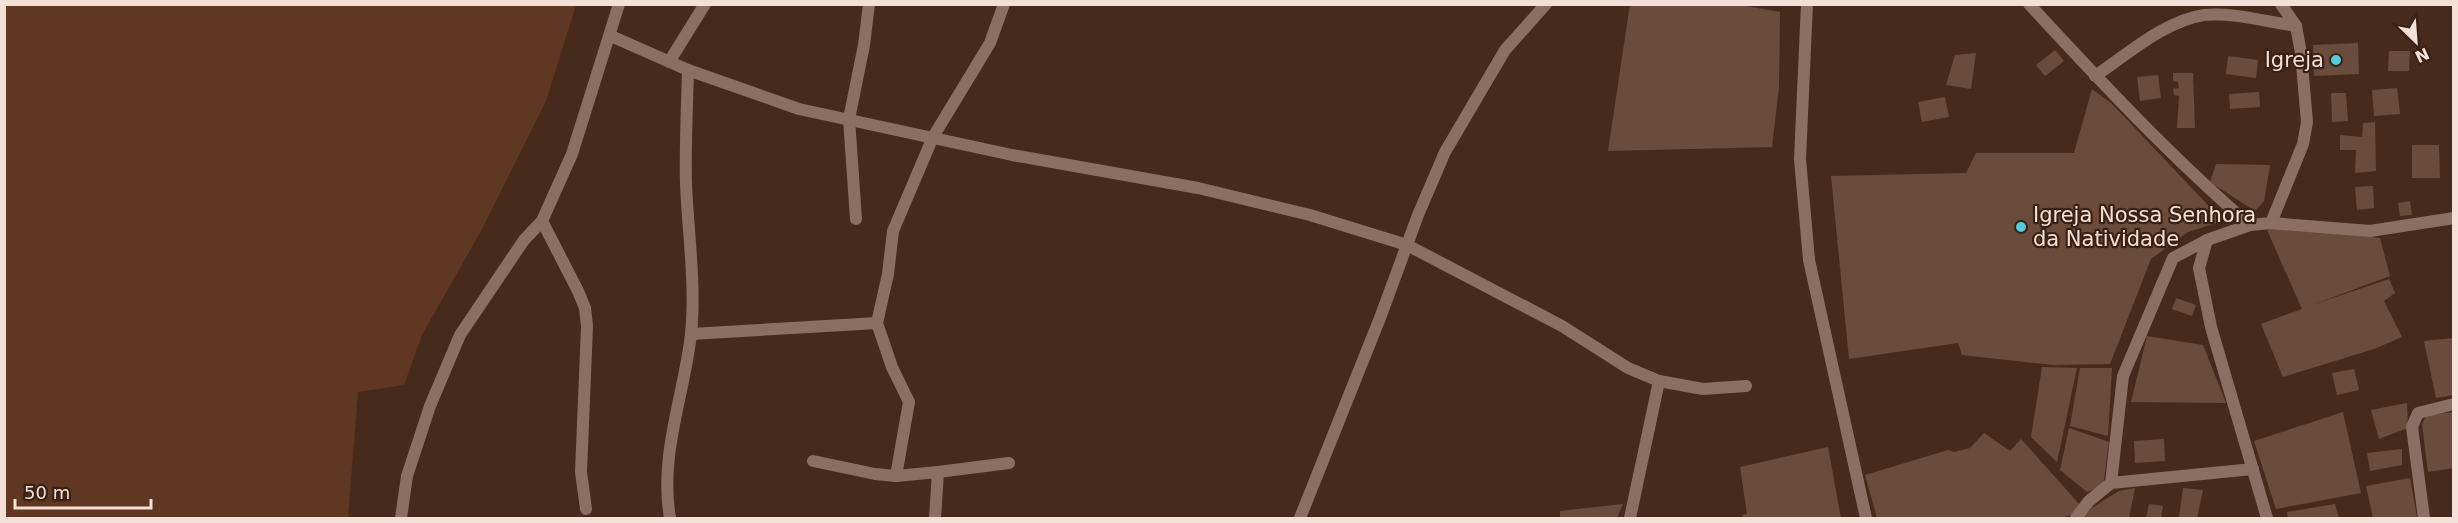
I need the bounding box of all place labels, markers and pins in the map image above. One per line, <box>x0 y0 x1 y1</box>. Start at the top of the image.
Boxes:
place label: Igreja <box>2265 48 2324 72</box>
marker: Igreja <box>2329 53 2343 67</box>
place label: Igreja Nossa Senhora da Natividade <box>2033 203 2256 251</box>
marker: Igreja Nossa Senhora da Natividade <box>2014 220 2028 234</box>

